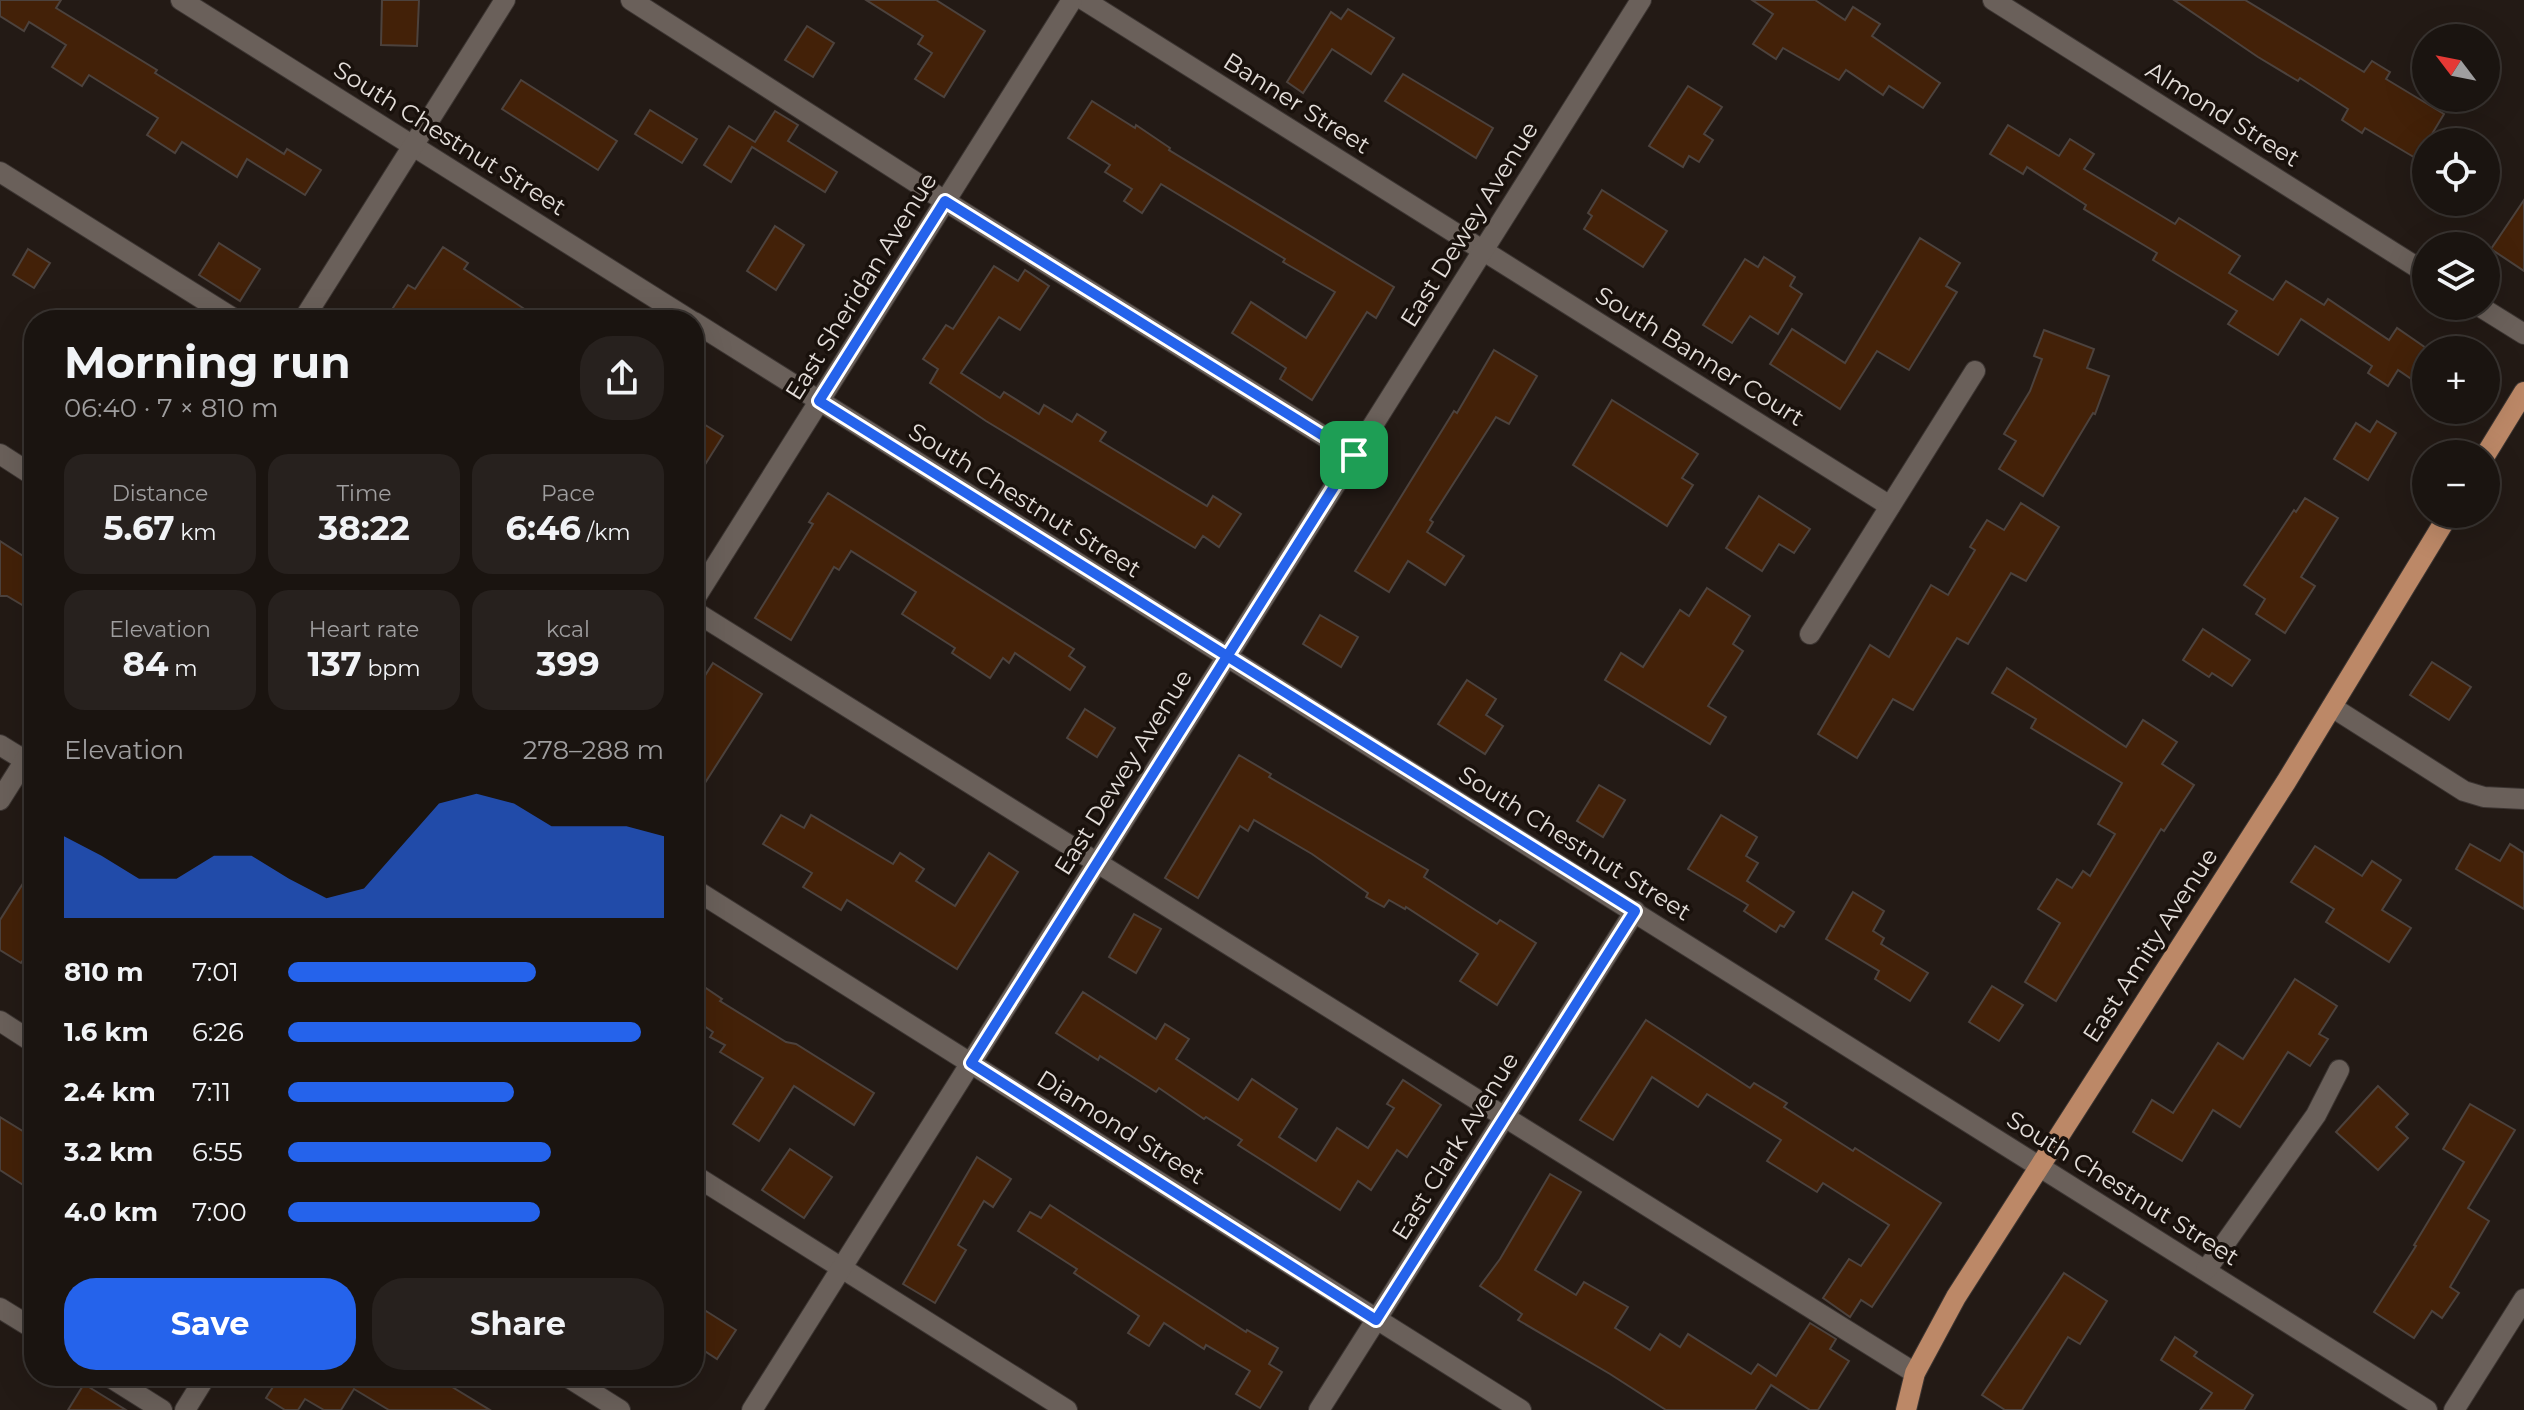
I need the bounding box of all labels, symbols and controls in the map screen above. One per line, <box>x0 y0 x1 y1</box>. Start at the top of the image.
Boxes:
north arrow <box>2412 24 2500 112</box>
map controls <box>2412 24 2500 528</box>
street label: Banner Street <box>1218 46 1376 160</box>
street label: South Chestnut Street <box>329 55 572 222</box>
street label: Almond Street <box>2141 55 2305 173</box>
street label: East Dewey Avenue <box>1394 116 1544 332</box>
button: locate <box>2412 128 2500 216</box>
street label: East Sheridan Avenue <box>779 167 943 405</box>
button: layers <box>2412 232 2500 320</box>
street label: South Banner Court <box>1590 280 1810 432</box>
text: Morning run <box>64 335 351 389</box>
button: share <box>580 336 664 420</box>
button: + <box>2412 336 2500 424</box>
text: 06:40 · 7 × 810 m <box>64 392 279 424</box>
street label: South Chestnut Street <box>904 417 1147 584</box>
pin <box>1320 421 1388 489</box>
icon: arrive <box>1332 433 1376 477</box>
button: − <box>2412 440 2500 528</box>
text: Distance <box>112 480 208 507</box>
text: Time <box>336 480 392 507</box>
text: Pace <box>541 480 595 507</box>
text: 5.67 <box>103 507 175 549</box>
text: 38:22 <box>318 507 410 549</box>
text: 6:46 <box>505 507 581 549</box>
text: km <box>175 519 217 546</box>
text: /km <box>581 519 631 546</box>
text: Elevation <box>109 616 211 643</box>
text: Heart rate <box>309 616 419 643</box>
text: kcal <box>546 616 590 643</box>
text: 84 <box>123 643 168 685</box>
text: 137 <box>307 643 362 685</box>
text: 399 <box>536 643 600 685</box>
text: m <box>168 655 197 682</box>
text: bpm <box>362 655 421 682</box>
street label: East Dewey Avenue <box>1048 664 1198 880</box>
text: Elevation <box>64 734 184 766</box>
text: 278–288 m <box>523 734 664 766</box>
street label: South Chestnut Street <box>1454 760 1697 927</box>
street label: East Amity Avenue <box>2076 843 2224 1047</box>
text: 810 m <box>64 956 144 988</box>
text: 7:01 <box>192 956 239 988</box>
text: 1.6 km <box>64 1016 149 1048</box>
text: 6:26 <box>192 1016 244 1048</box>
street label: East Clark Avenue <box>1385 1047 1525 1245</box>
street label: Diamond Street <box>1032 1064 1210 1190</box>
text: 2.4 km <box>64 1076 156 1108</box>
text: 7:11 <box>192 1076 231 1108</box>
street label: South Chestnut Street <box>2002 1105 2245 1272</box>
text: 3.2 km <box>64 1136 153 1168</box>
text: 6:55 <box>192 1136 243 1168</box>
text: 4.0 km <box>64 1196 158 1228</box>
text: 7:00 <box>192 1196 247 1228</box>
button: Save <box>64 1278 356 1370</box>
button: Share <box>372 1278 664 1370</box>

